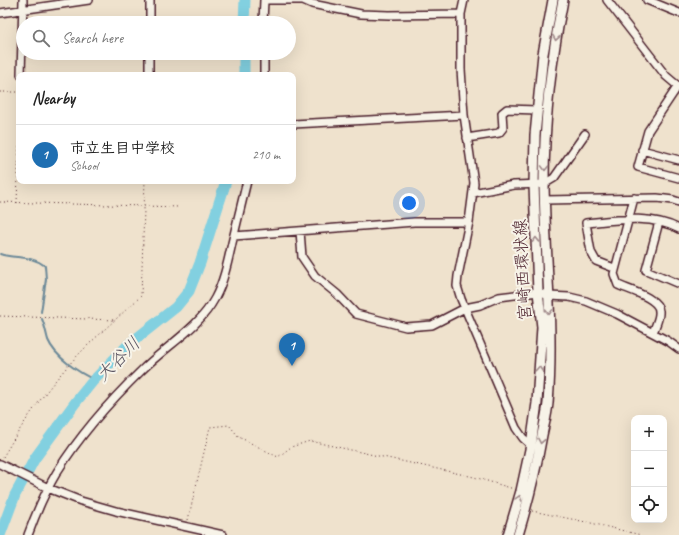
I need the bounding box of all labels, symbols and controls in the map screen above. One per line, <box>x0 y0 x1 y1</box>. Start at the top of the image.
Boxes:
search box <box>16 16 296 60</box>
icon: search <box>30 27 52 49</box>
text: Search here <box>62 29 123 48</box>
one-way arrow <box>552 35 561 41</box>
text: Nearby <box>32 88 75 109</box>
text: 市立生目中学校 <box>70 139 175 158</box>
text: 1 <box>42 147 48 163</box>
text: 210 m <box>252 147 280 163</box>
text: School <box>70 158 98 174</box>
one-way arrow <box>541 165 549 171</box>
your location <box>399 193 419 213</box>
street label: 宮崎西環状線 <box>509 218 536 321</box>
one-way arrow <box>532 237 540 243</box>
one-way arrow <box>545 309 554 315</box>
water label: 大谷川 <box>91 332 145 386</box>
pin: 1 <box>279 333 305 366</box>
one-way arrow <box>535 366 544 372</box>
map controls <box>631 415 667 523</box>
button: + <box>631 415 667 451</box>
one-way arrow <box>537 438 546 444</box>
button: − <box>631 451 667 487</box>
button: locate <box>631 487 667 523</box>
one-way arrow <box>514 494 523 501</box>

